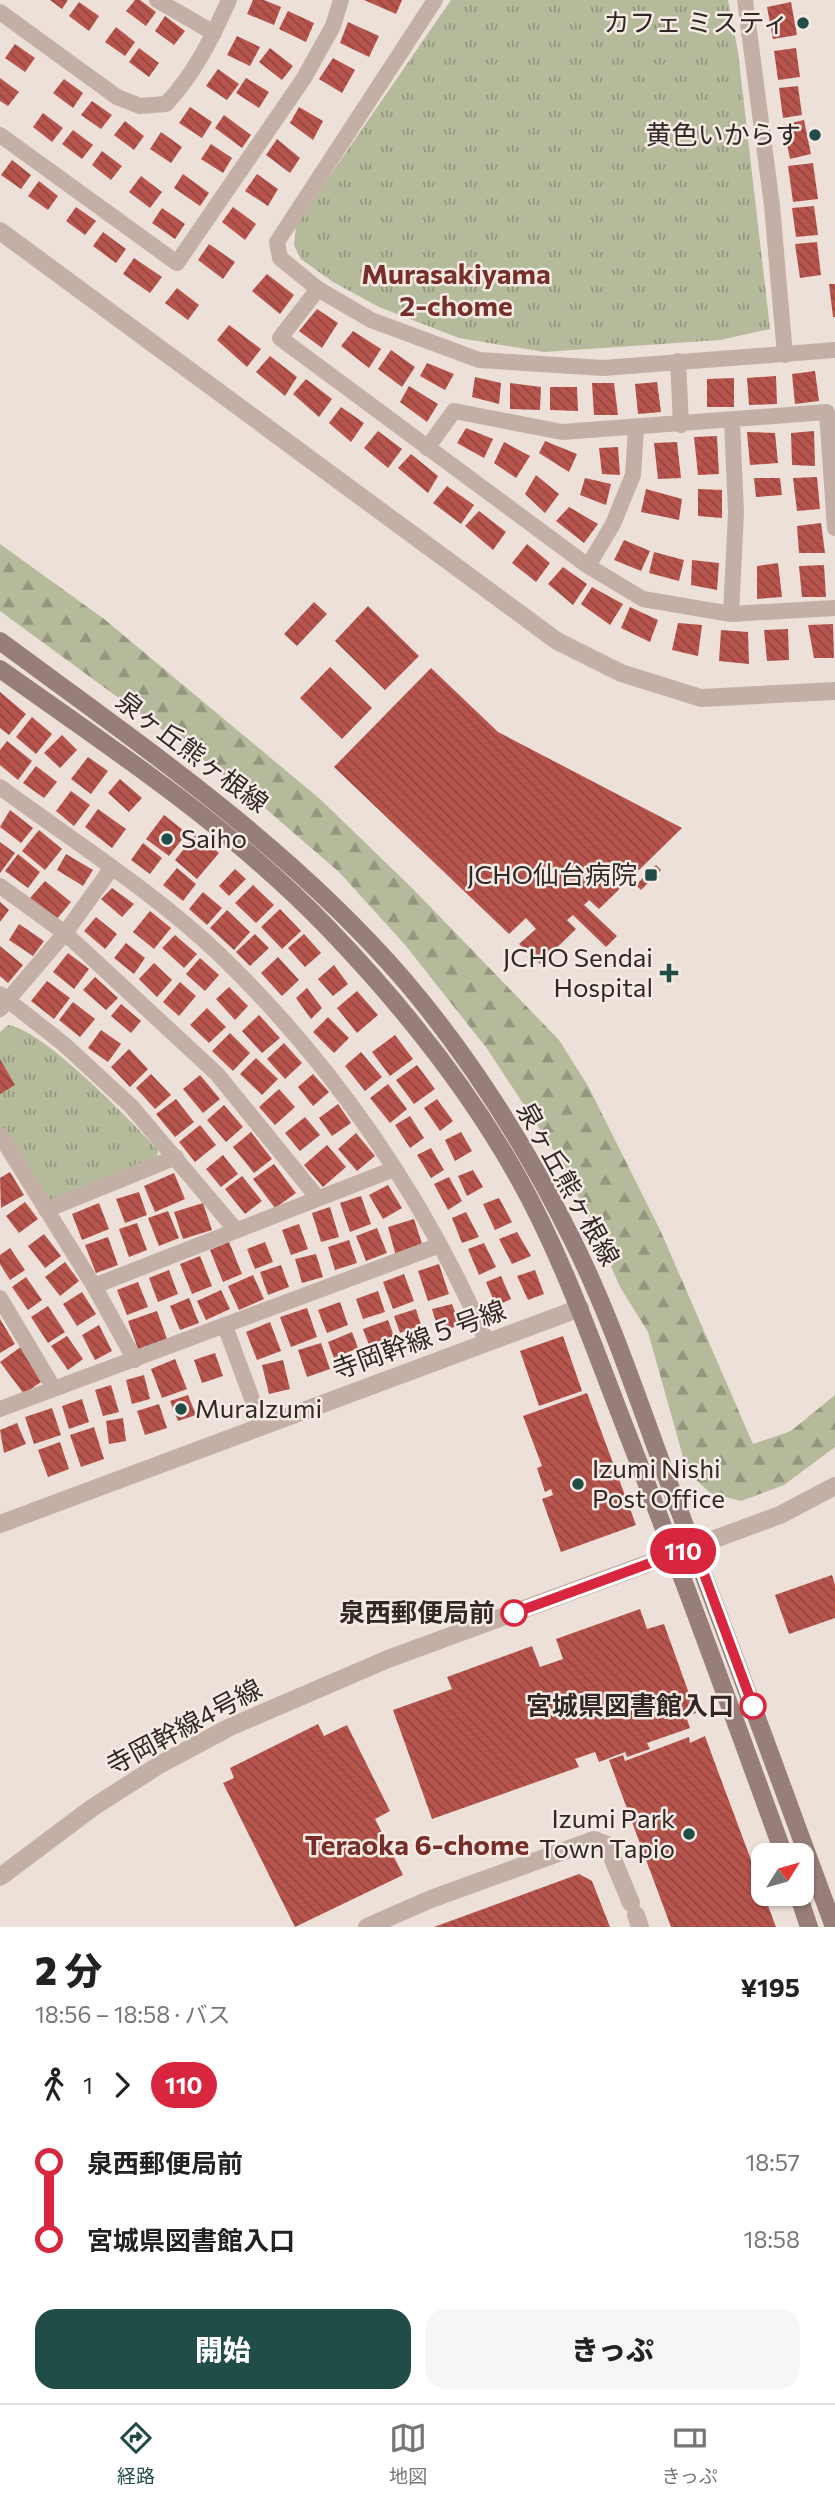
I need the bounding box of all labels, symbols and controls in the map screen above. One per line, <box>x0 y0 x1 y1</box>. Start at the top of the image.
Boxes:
place label: カフェ ミスティ <box>604 6 789 37</box>
marker: カフェ ミスティ <box>795 15 811 31</box>
place label: 黄色いからす <box>646 118 801 149</box>
marker: 黄色いからす <box>807 127 823 143</box>
district label: Murasakiyama 2-chome <box>361 256 551 322</box>
street label: 泉ヶ丘熊ヶ根線 <box>111 684 275 818</box>
place label: Saiho <box>181 822 247 853</box>
marker: Saiho <box>159 831 175 847</box>
place label: JCHO仙台病院 <box>467 858 637 889</box>
marker: JCHO仙台病院 <box>643 867 659 883</box>
place label: JCHO Sendai Hospital <box>503 941 653 1002</box>
marker: JCHO Sendai Hospital <box>659 963 679 983</box>
street label: 泉ヶ丘熊ヶ根線 <box>512 1096 627 1270</box>
street label: 寺岡幹線５号線 <box>328 1293 509 1384</box>
place label: MuraIzumi <box>195 1392 322 1423</box>
marker: MuraIzumi <box>173 1401 189 1417</box>
place label: Izumi Nishi Post Office <box>592 1452 725 1513</box>
marker: Izumi Nishi Post Office <box>570 1476 586 1492</box>
line badge: 110 <box>643 1528 723 1574</box>
text: 110 <box>664 1536 702 1565</box>
place label: 泉西郵便局前 <box>339 1596 495 1627</box>
marker: 泉西郵便局前 <box>501 1600 527 1626</box>
street label: 寺岡幹線4号線 <box>100 1672 266 1780</box>
place label: 宮城県図書館入口 <box>526 1689 734 1720</box>
marker: 宮城県図書館入口 <box>740 1693 766 1719</box>
place label: Izumi Park Town Tapio <box>539 1802 675 1863</box>
marker: Izumi Park Town Tapio <box>681 1826 697 1842</box>
district label: Teraoka 6-chome <box>305 1827 529 1861</box>
north arrow <box>751 1843 814 1906</box>
map controls <box>751 1843 814 1906</box>
text: 2 分 <box>35 1946 102 1993</box>
text: ¥195 <box>740 1971 800 2002</box>
text: 18:56 – 18:58 · バス <box>35 2000 230 2028</box>
icon: walk <box>35 2066 73 2104</box>
icon: forward <box>103 2066 141 2104</box>
text: 110 <box>165 2070 203 2099</box>
text: 1 <box>83 2071 93 2099</box>
text: 泉西郵便局前 <box>87 2147 243 2178</box>
text: 18:57 <box>745 2148 800 2176</box>
text: 宮城県図書館入口 <box>87 2224 295 2255</box>
text: 18:58 <box>744 2225 800 2253</box>
button: 開始 <box>35 2309 411 2389</box>
button: きっぷ <box>425 2309 800 2389</box>
tab: 経路 <box>117 2419 155 2488</box>
tab: 地図 <box>389 2419 427 2488</box>
tab: きっぷ <box>662 2419 718 2488</box>

